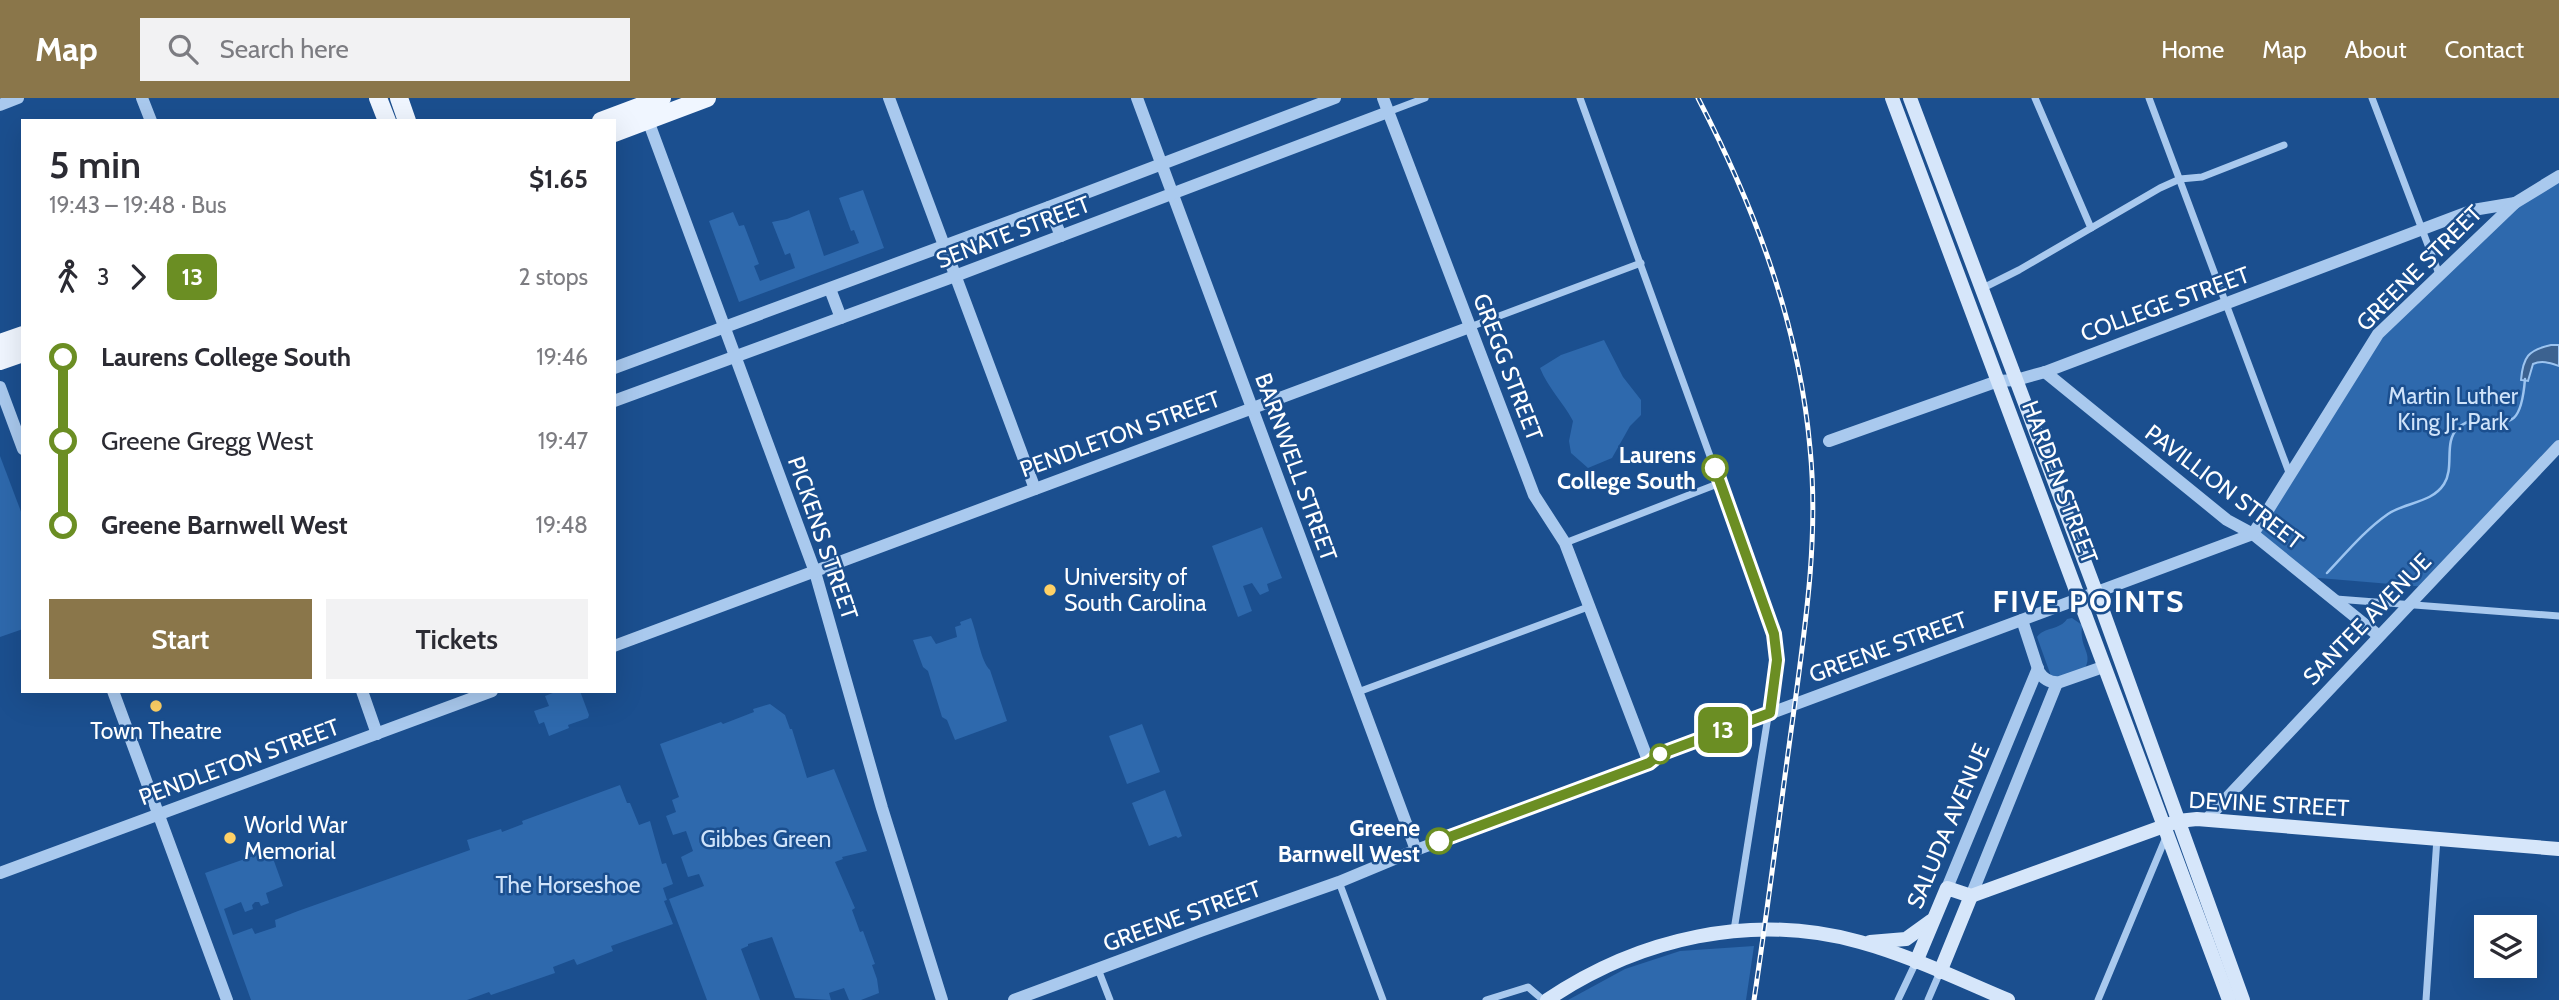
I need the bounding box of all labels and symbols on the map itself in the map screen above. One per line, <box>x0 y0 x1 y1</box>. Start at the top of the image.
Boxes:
street label: SENATE STREET <box>932 190 1094 274</box>
street label: GREENE STREET <box>2350 199 2488 337</box>
street label: COLLEGE STREET <box>2077 260 2253 348</box>
street label: GREGG STREET <box>1467 290 1549 444</box>
street label: BARNWELL STREET <box>1249 369 1343 565</box>
park label: Martin Luther King Jr. Park <box>2388 382 2519 436</box>
street label: PENDLETON STREET <box>1016 385 1224 483</box>
street label: HARDEN STREET <box>2016 397 2104 567</box>
street label: PAVILLION STREET <box>2140 419 2308 555</box>
place label: Laurens College South <box>1557 441 1696 495</box>
street label: PICKENS STREET <box>782 453 864 623</box>
marker: Laurens College South <box>1702 455 1728 481</box>
street label: SANTEE AVENUE <box>2297 547 2437 691</box>
place label: University of South Carolina <box>1064 563 1207 617</box>
marker: University of South Carolina <box>1042 582 1058 598</box>
district label: FIVE POINTS <box>1993 583 2185 620</box>
street label: GREENE STREET <box>1805 605 1971 689</box>
marker: Town Theatre <box>148 698 164 714</box>
line badge: 13 <box>1692 707 1754 753</box>
street label: PENDLETON STREET <box>135 713 343 811</box>
place label: Town Theatre <box>90 717 222 745</box>
street label: SALUDA AVENUE <box>1901 739 1995 913</box>
unlabelled marker <box>1650 744 1670 764</box>
street label: DEVINE STREET <box>2188 786 2350 822</box>
place label: World War Memorial <box>244 811 348 865</box>
place label: Greene Barnwell West <box>1278 814 1420 868</box>
park label: Gibbes Green <box>701 825 831 853</box>
marker: Greene Barnwell West <box>1426 828 1452 854</box>
marker: World War Memorial <box>222 830 238 846</box>
park label: The Horseshoe <box>495 871 641 899</box>
street label: GREENE STREET <box>1099 874 1265 958</box>

